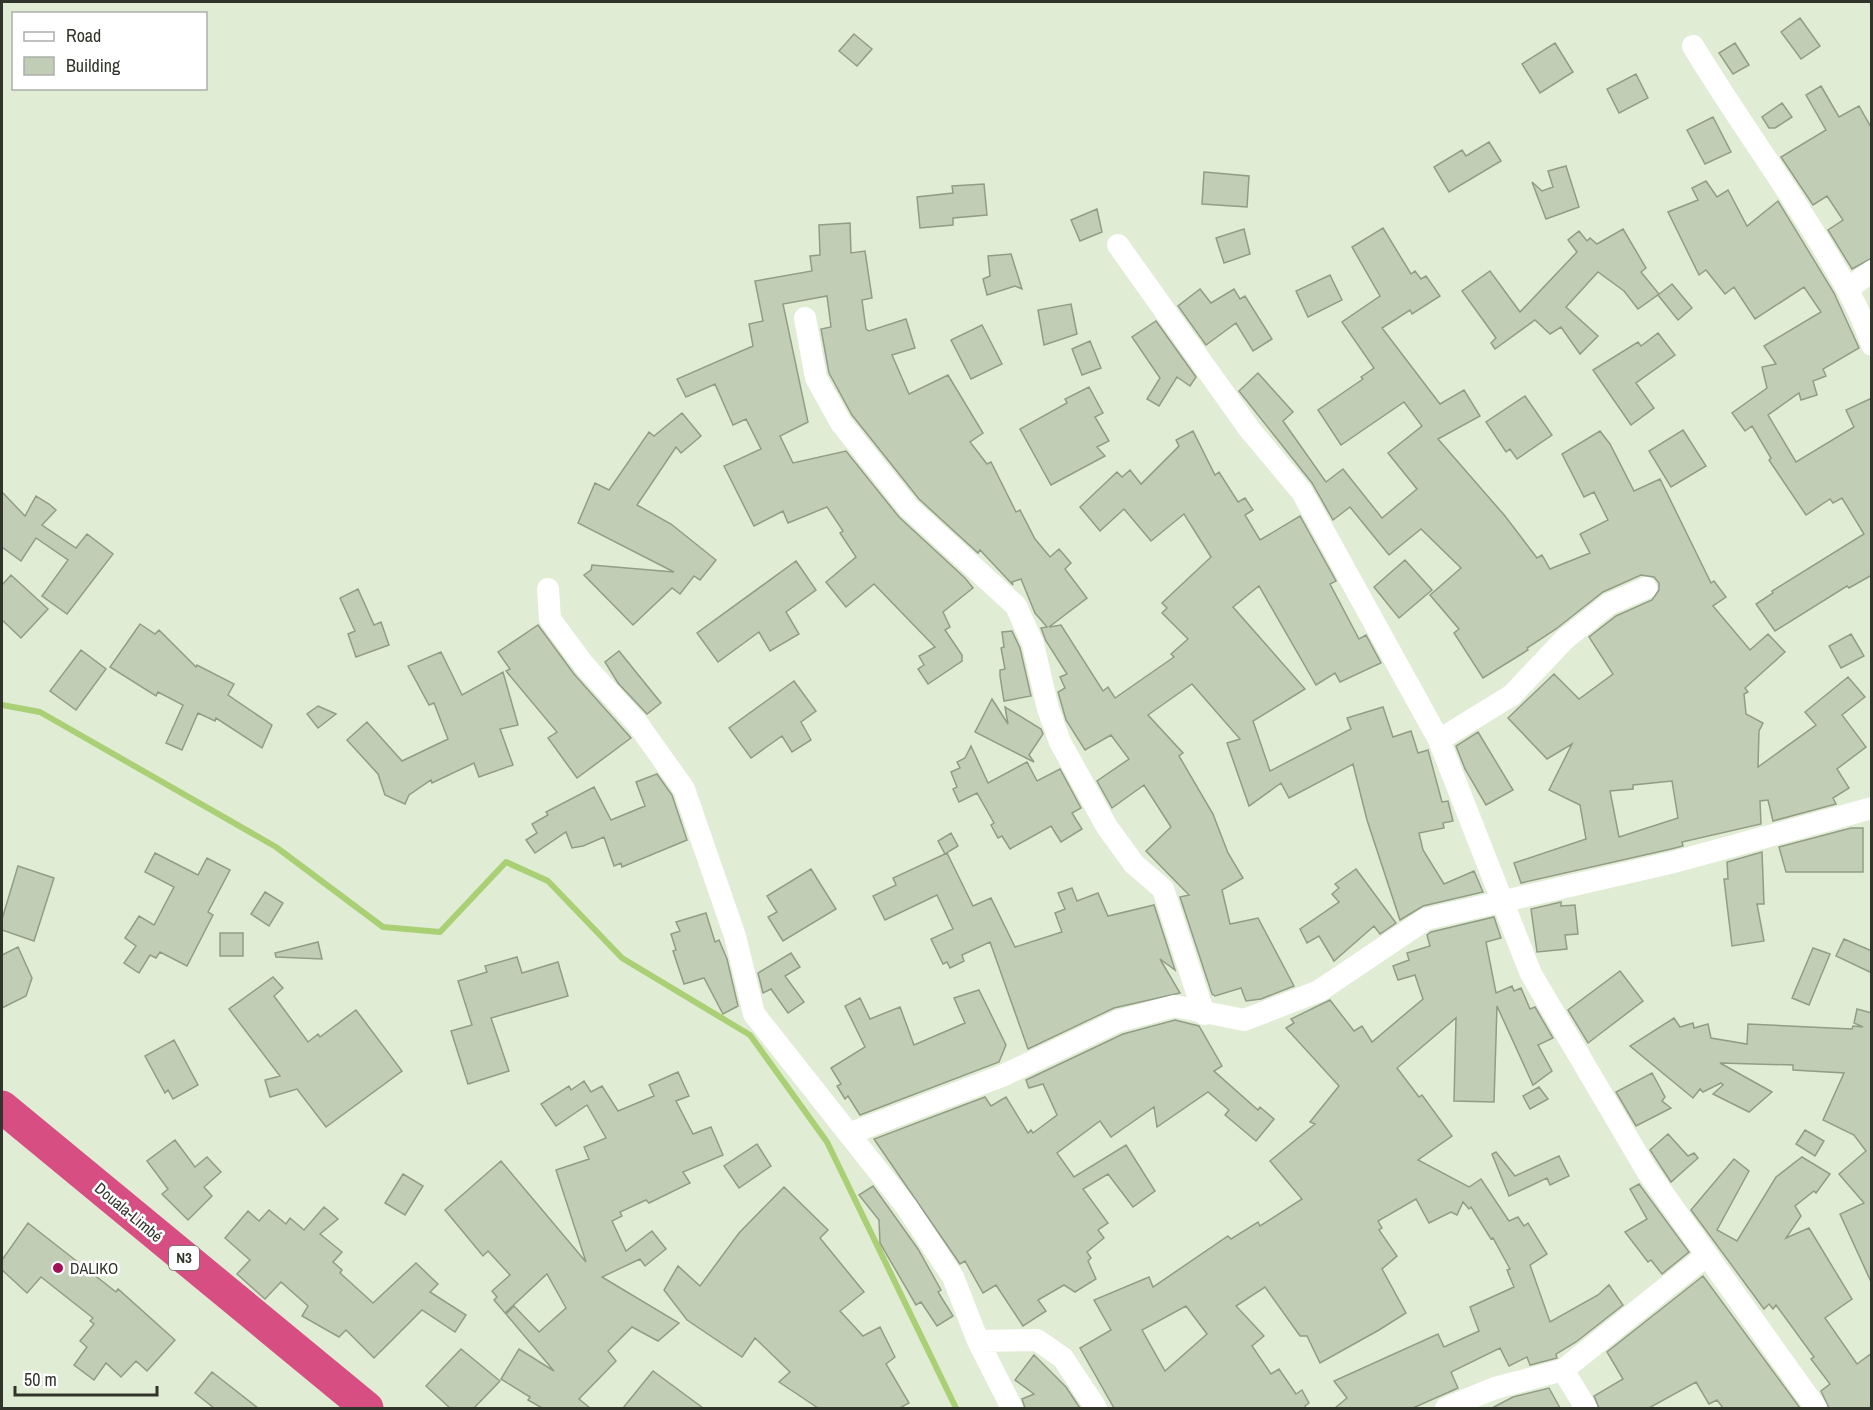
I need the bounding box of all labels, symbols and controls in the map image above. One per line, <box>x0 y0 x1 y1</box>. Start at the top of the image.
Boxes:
legend <box>12 12 207 90</box>
text: Road <box>66 23 101 48</box>
text: Building <box>66 53 121 78</box>
street label: Douala-Limbé <box>90 1177 168 1247</box>
road number: N3 <box>169 1246 199 1270</box>
place label: DALIKO <box>70 1257 118 1279</box>
marker: DALIKO <box>51 1261 65 1275</box>
scale bar <box>15 1359 158 1397</box>
text: 50 m <box>24 1367 57 1392</box>

